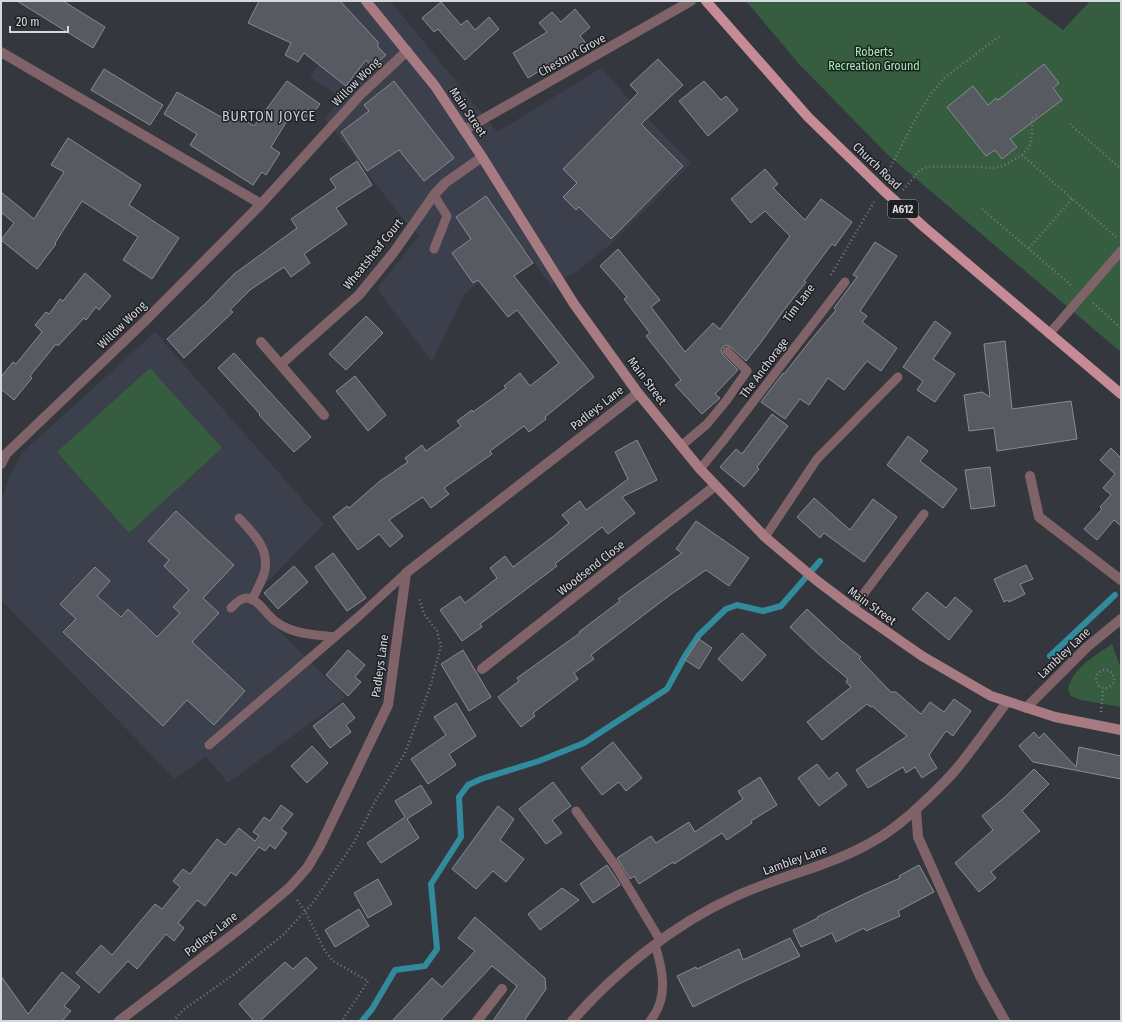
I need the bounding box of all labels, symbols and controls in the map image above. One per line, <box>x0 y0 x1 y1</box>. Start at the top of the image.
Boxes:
scale bar <box>10 8 68 34</box>
text: 20 m <box>16 15 40 29</box>
street label: Chestnut Grove <box>536 31 608 79</box>
park label: Roberts Recreation Ground <box>828 45 920 73</box>
street label: Willow Wong <box>329 55 383 109</box>
street label: Main Street <box>447 85 490 139</box>
district label: BURTON JOYCE <box>222 108 316 125</box>
street label: Church Road <box>850 140 904 192</box>
road number: A612 <box>888 200 918 218</box>
street label: Wheatsheaf Court <box>340 216 406 292</box>
street label: Tim Lane <box>780 281 818 325</box>
street label: Willow Wong <box>95 298 150 352</box>
street label: The Anchorage <box>737 335 791 401</box>
street label: Main Street <box>625 354 670 408</box>
street label: Padleys Lane <box>568 383 626 433</box>
street label: Woodsend Close <box>555 538 627 598</box>
street label: Main Street <box>845 584 899 628</box>
street label: Lambley Lane <box>1035 625 1093 681</box>
street label: Padleys Lane <box>369 634 391 698</box>
street label: Lambley Lane <box>761 842 829 878</box>
street label: Padleys Lane <box>182 909 240 959</box>

